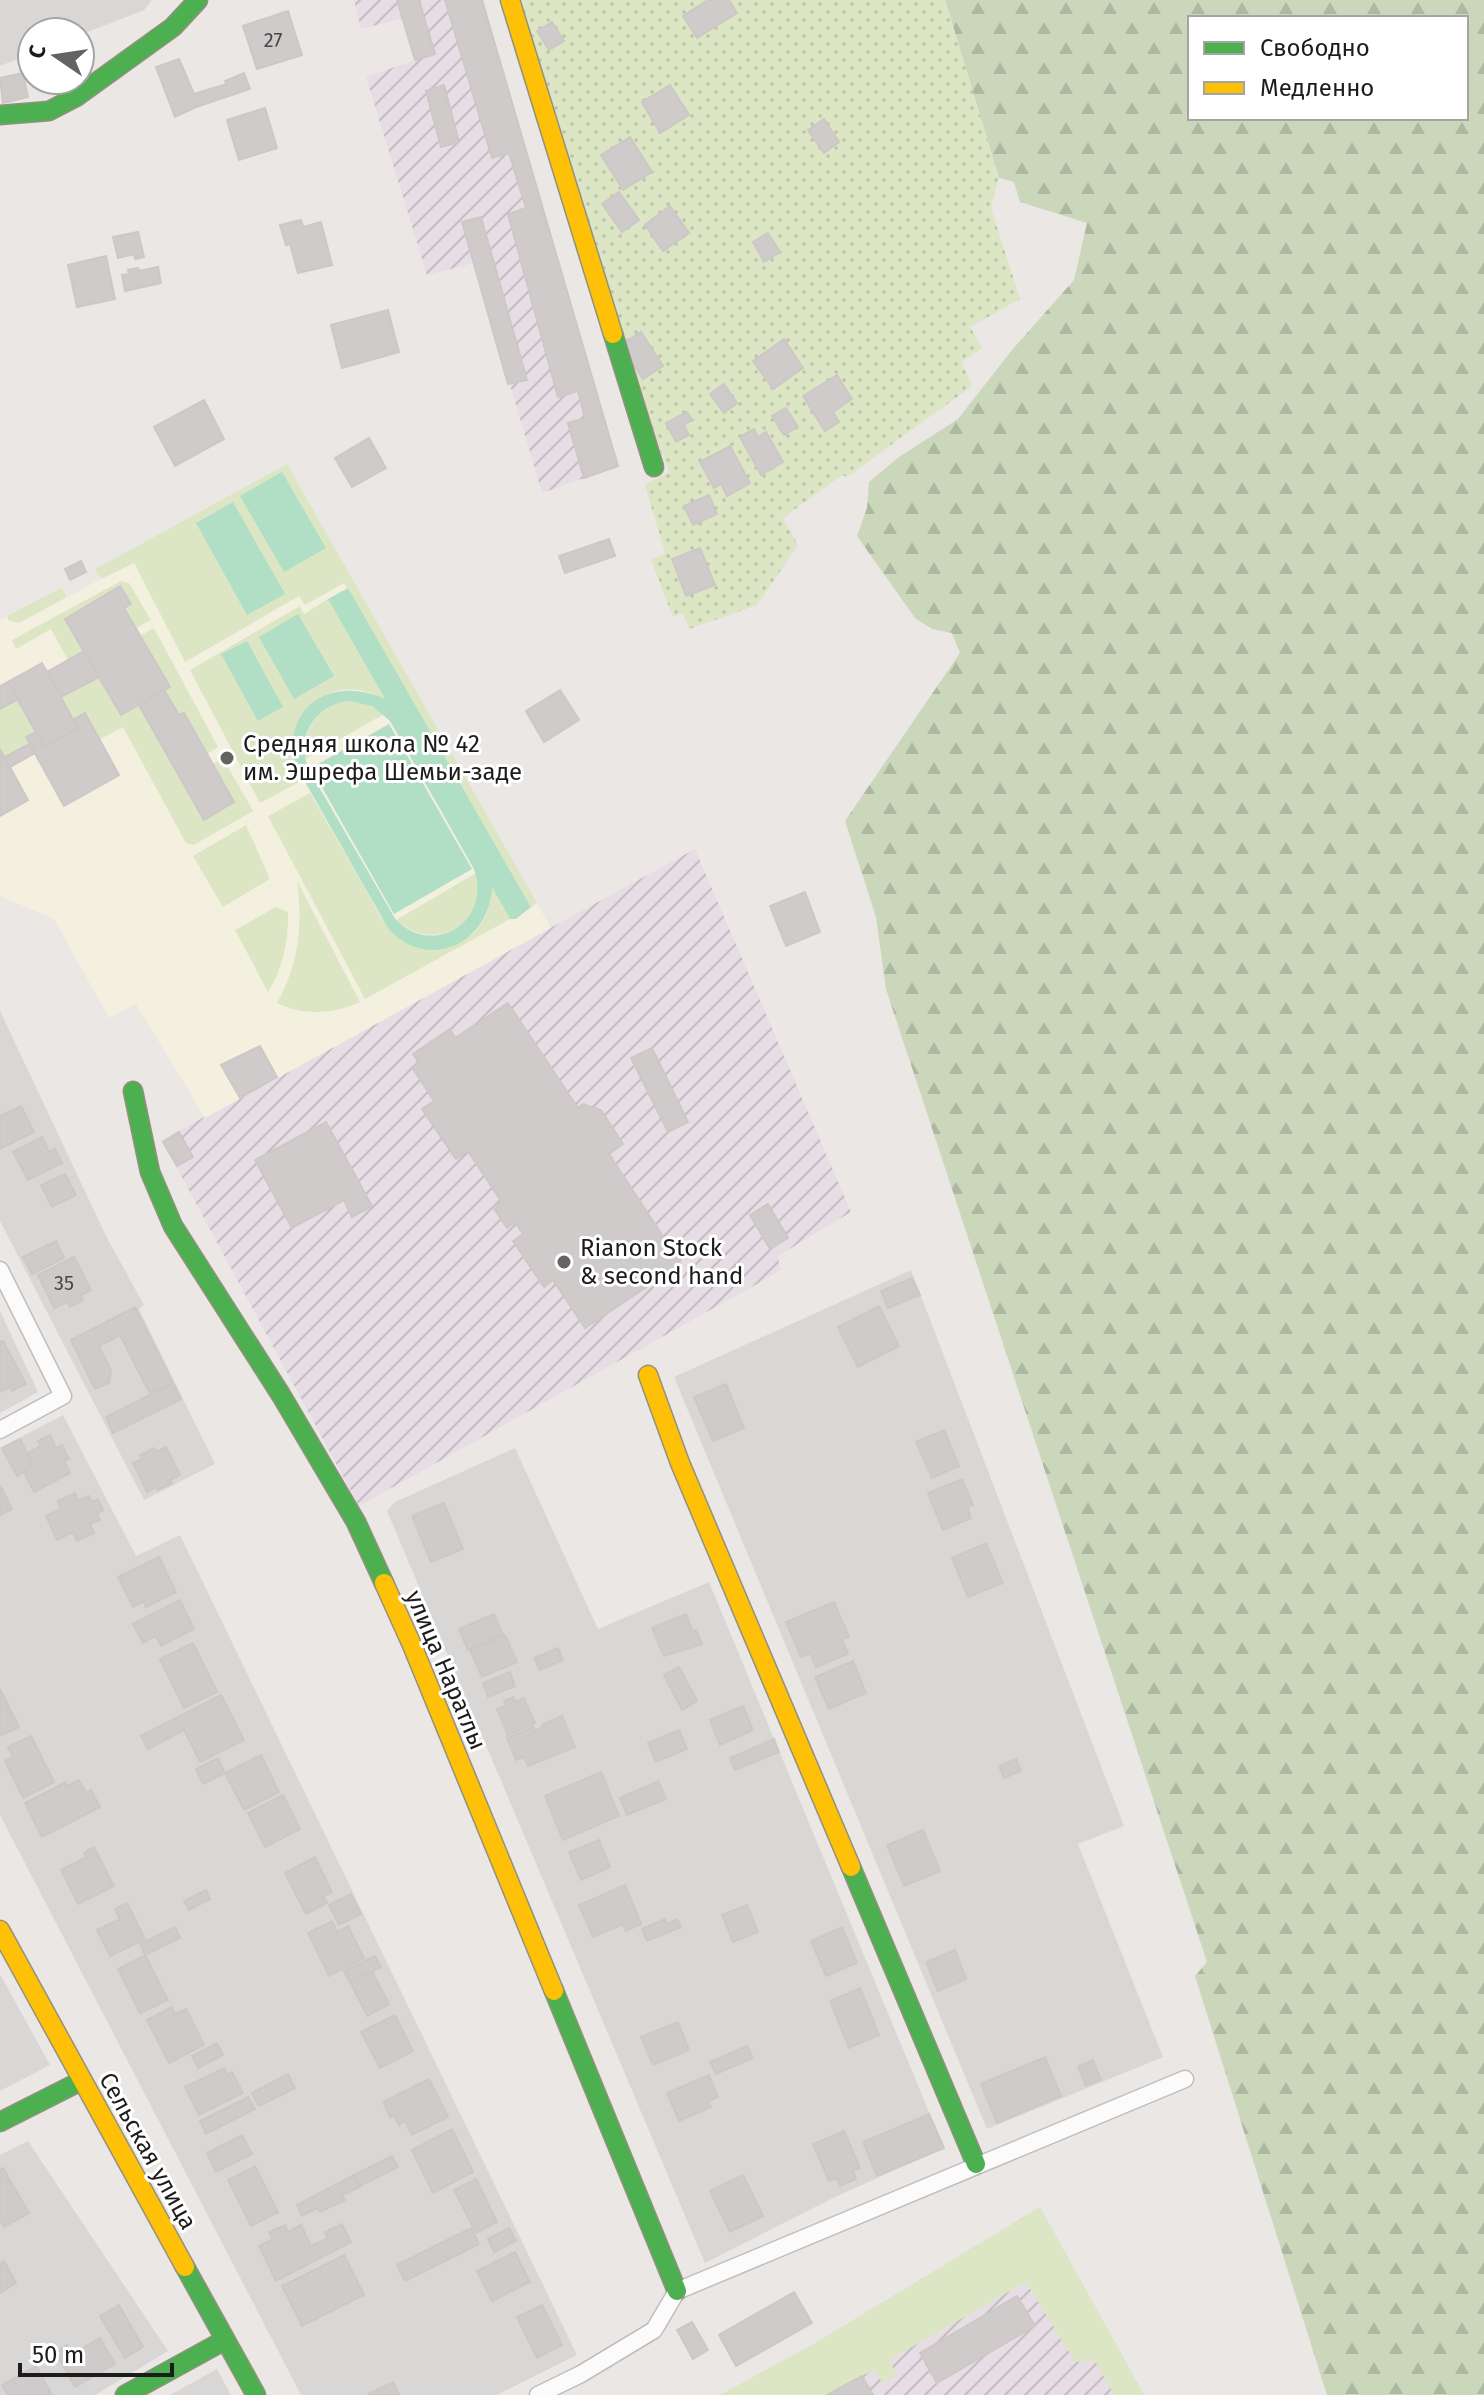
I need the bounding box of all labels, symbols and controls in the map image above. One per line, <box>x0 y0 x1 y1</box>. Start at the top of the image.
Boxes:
north arrow <box>16 16 96 96</box>
legend <box>1188 16 1468 120</box>
house number: 27 <box>264 28 282 52</box>
text: Свободно <box>1260 34 1370 62</box>
text: С <box>22 42 52 61</box>
text: Медленно <box>1260 74 1374 102</box>
place label: Средняя школа № 42 им. Эшрефа Шемьи-заде <box>243 730 522 786</box>
marker: Средняя школа № 42 им. Эшрефа Шемьи-заде <box>218 749 236 767</box>
place label: Rianon Stock & second hand <box>580 1234 743 1290</box>
marker: Rianon Stock & second hand <box>555 1253 573 1271</box>
house number: 35 <box>54 1271 74 1295</box>
street label: улица Наратлы <box>400 1586 492 1754</box>
street label: Сельская улица <box>93 2068 203 2234</box>
scale bar <box>20 2327 172 2377</box>
text: 50 m <box>32 2341 84 2369</box>

